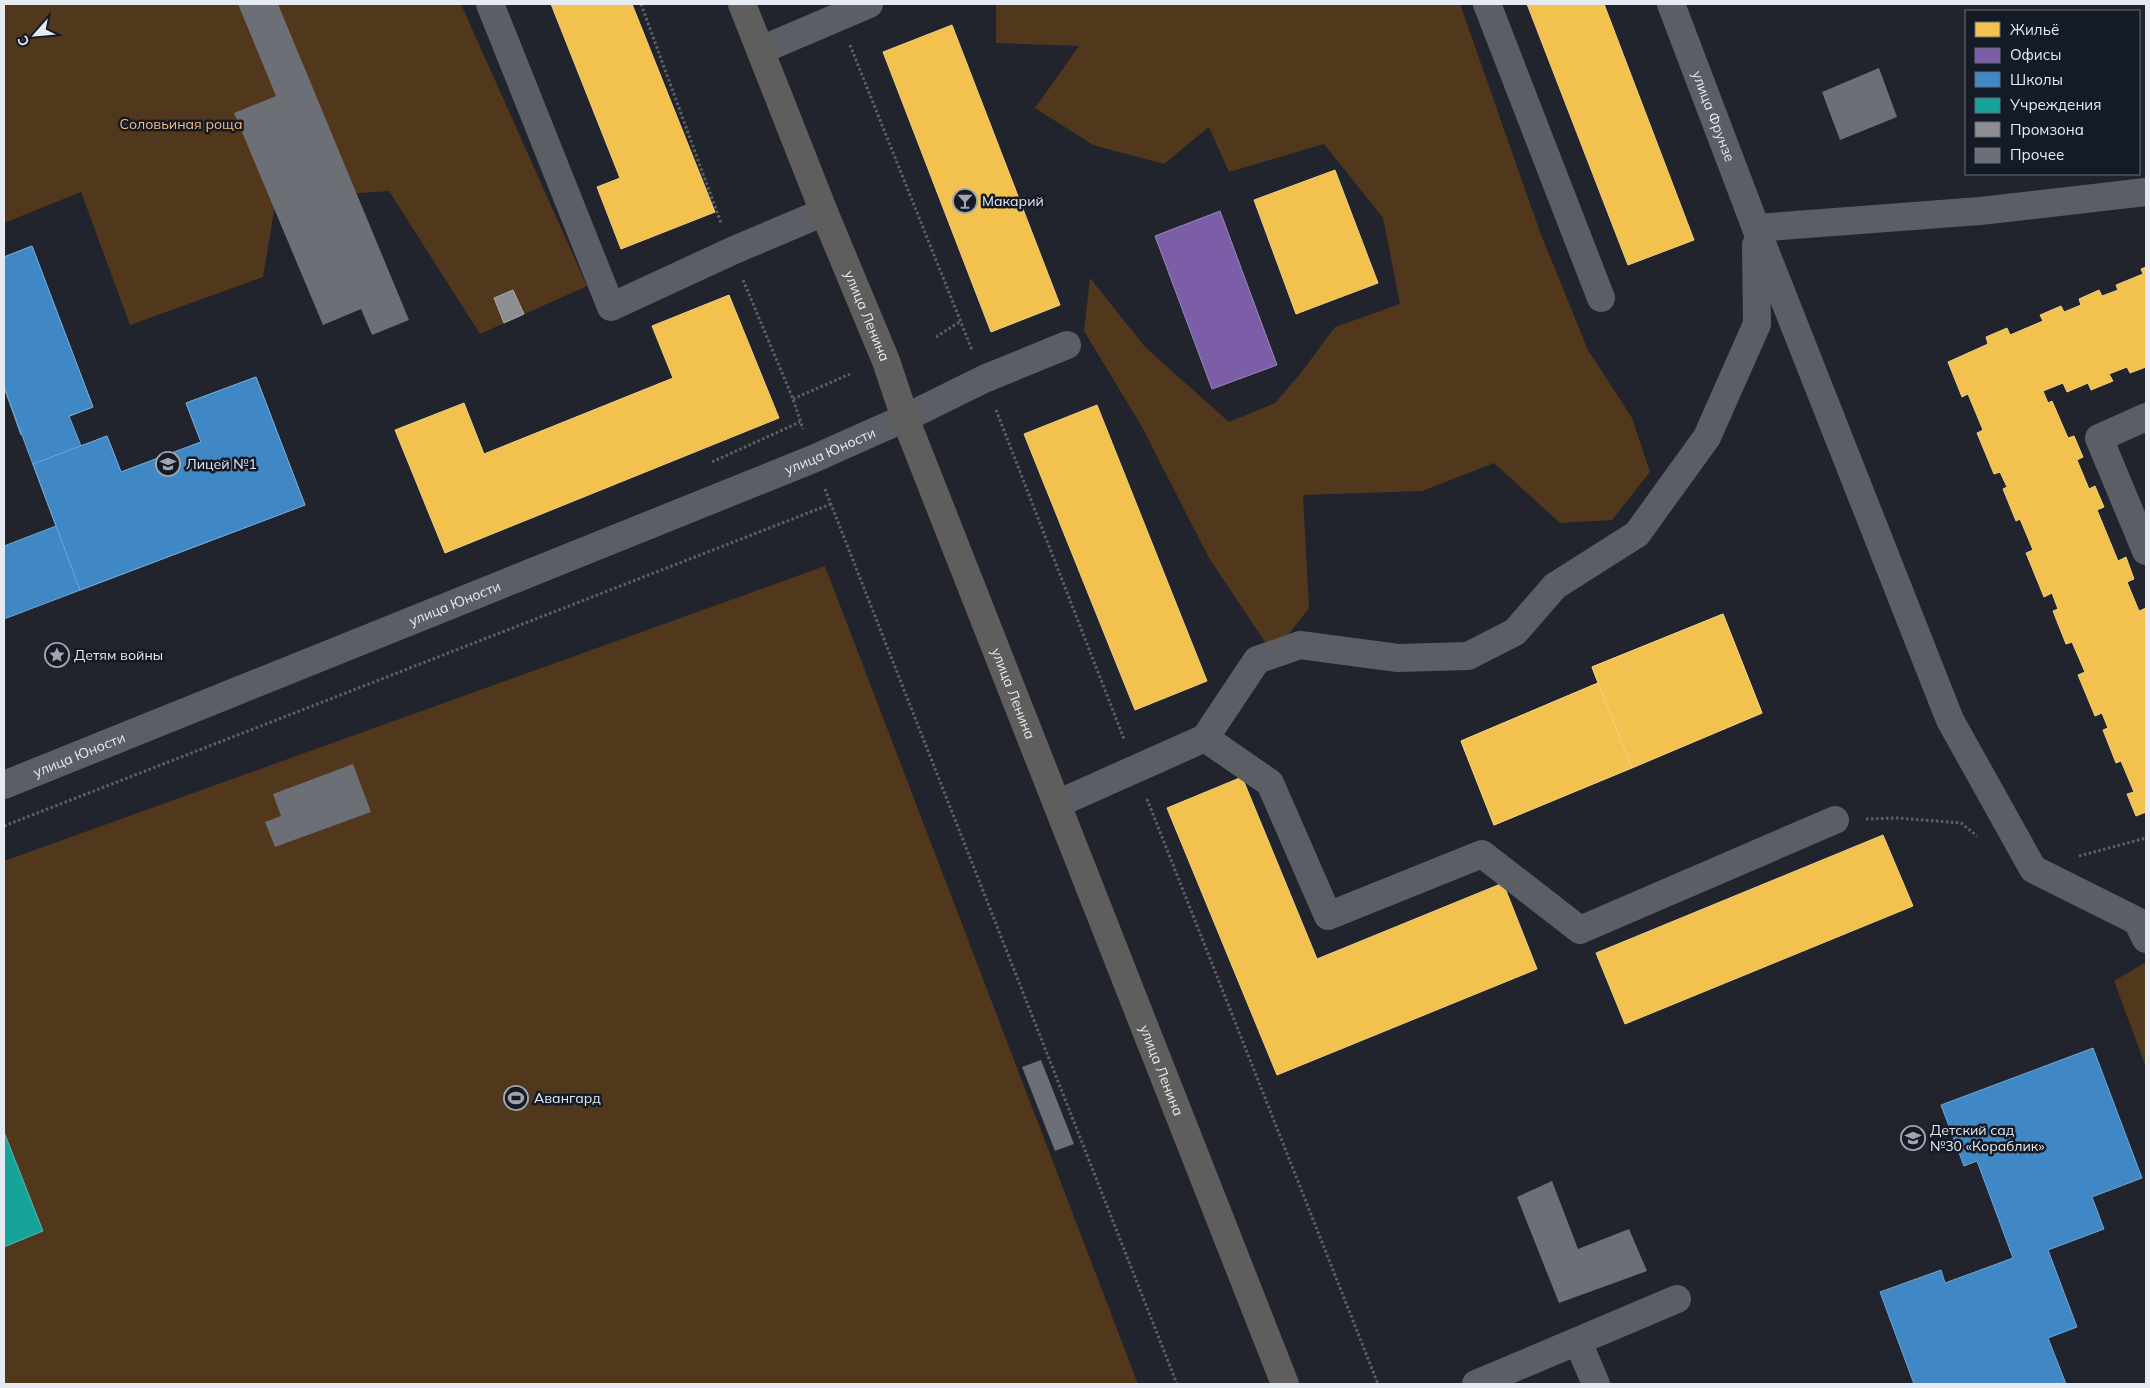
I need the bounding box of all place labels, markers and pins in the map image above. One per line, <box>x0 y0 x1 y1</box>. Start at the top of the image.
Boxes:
bar icon: Макарий <box>952 188 978 214</box>
place label: Макарий <box>982 192 1044 210</box>
school or university icon: Лицей №1 <box>155 451 181 477</box>
place label: Лицей №1 <box>186 455 257 473</box>
place icon: Детям войны <box>44 642 70 668</box>
place label: Детям войны <box>74 646 163 664</box>
sports icon: Авангард <box>503 1085 529 1111</box>
place label: Авангард <box>534 1089 601 1107</box>
place label: Детский сад №30 «Кораблик» <box>1930 1121 2045 1155</box>
school or university icon: Детский сад №30 «Кораблик» <box>1900 1125 1926 1151</box>

